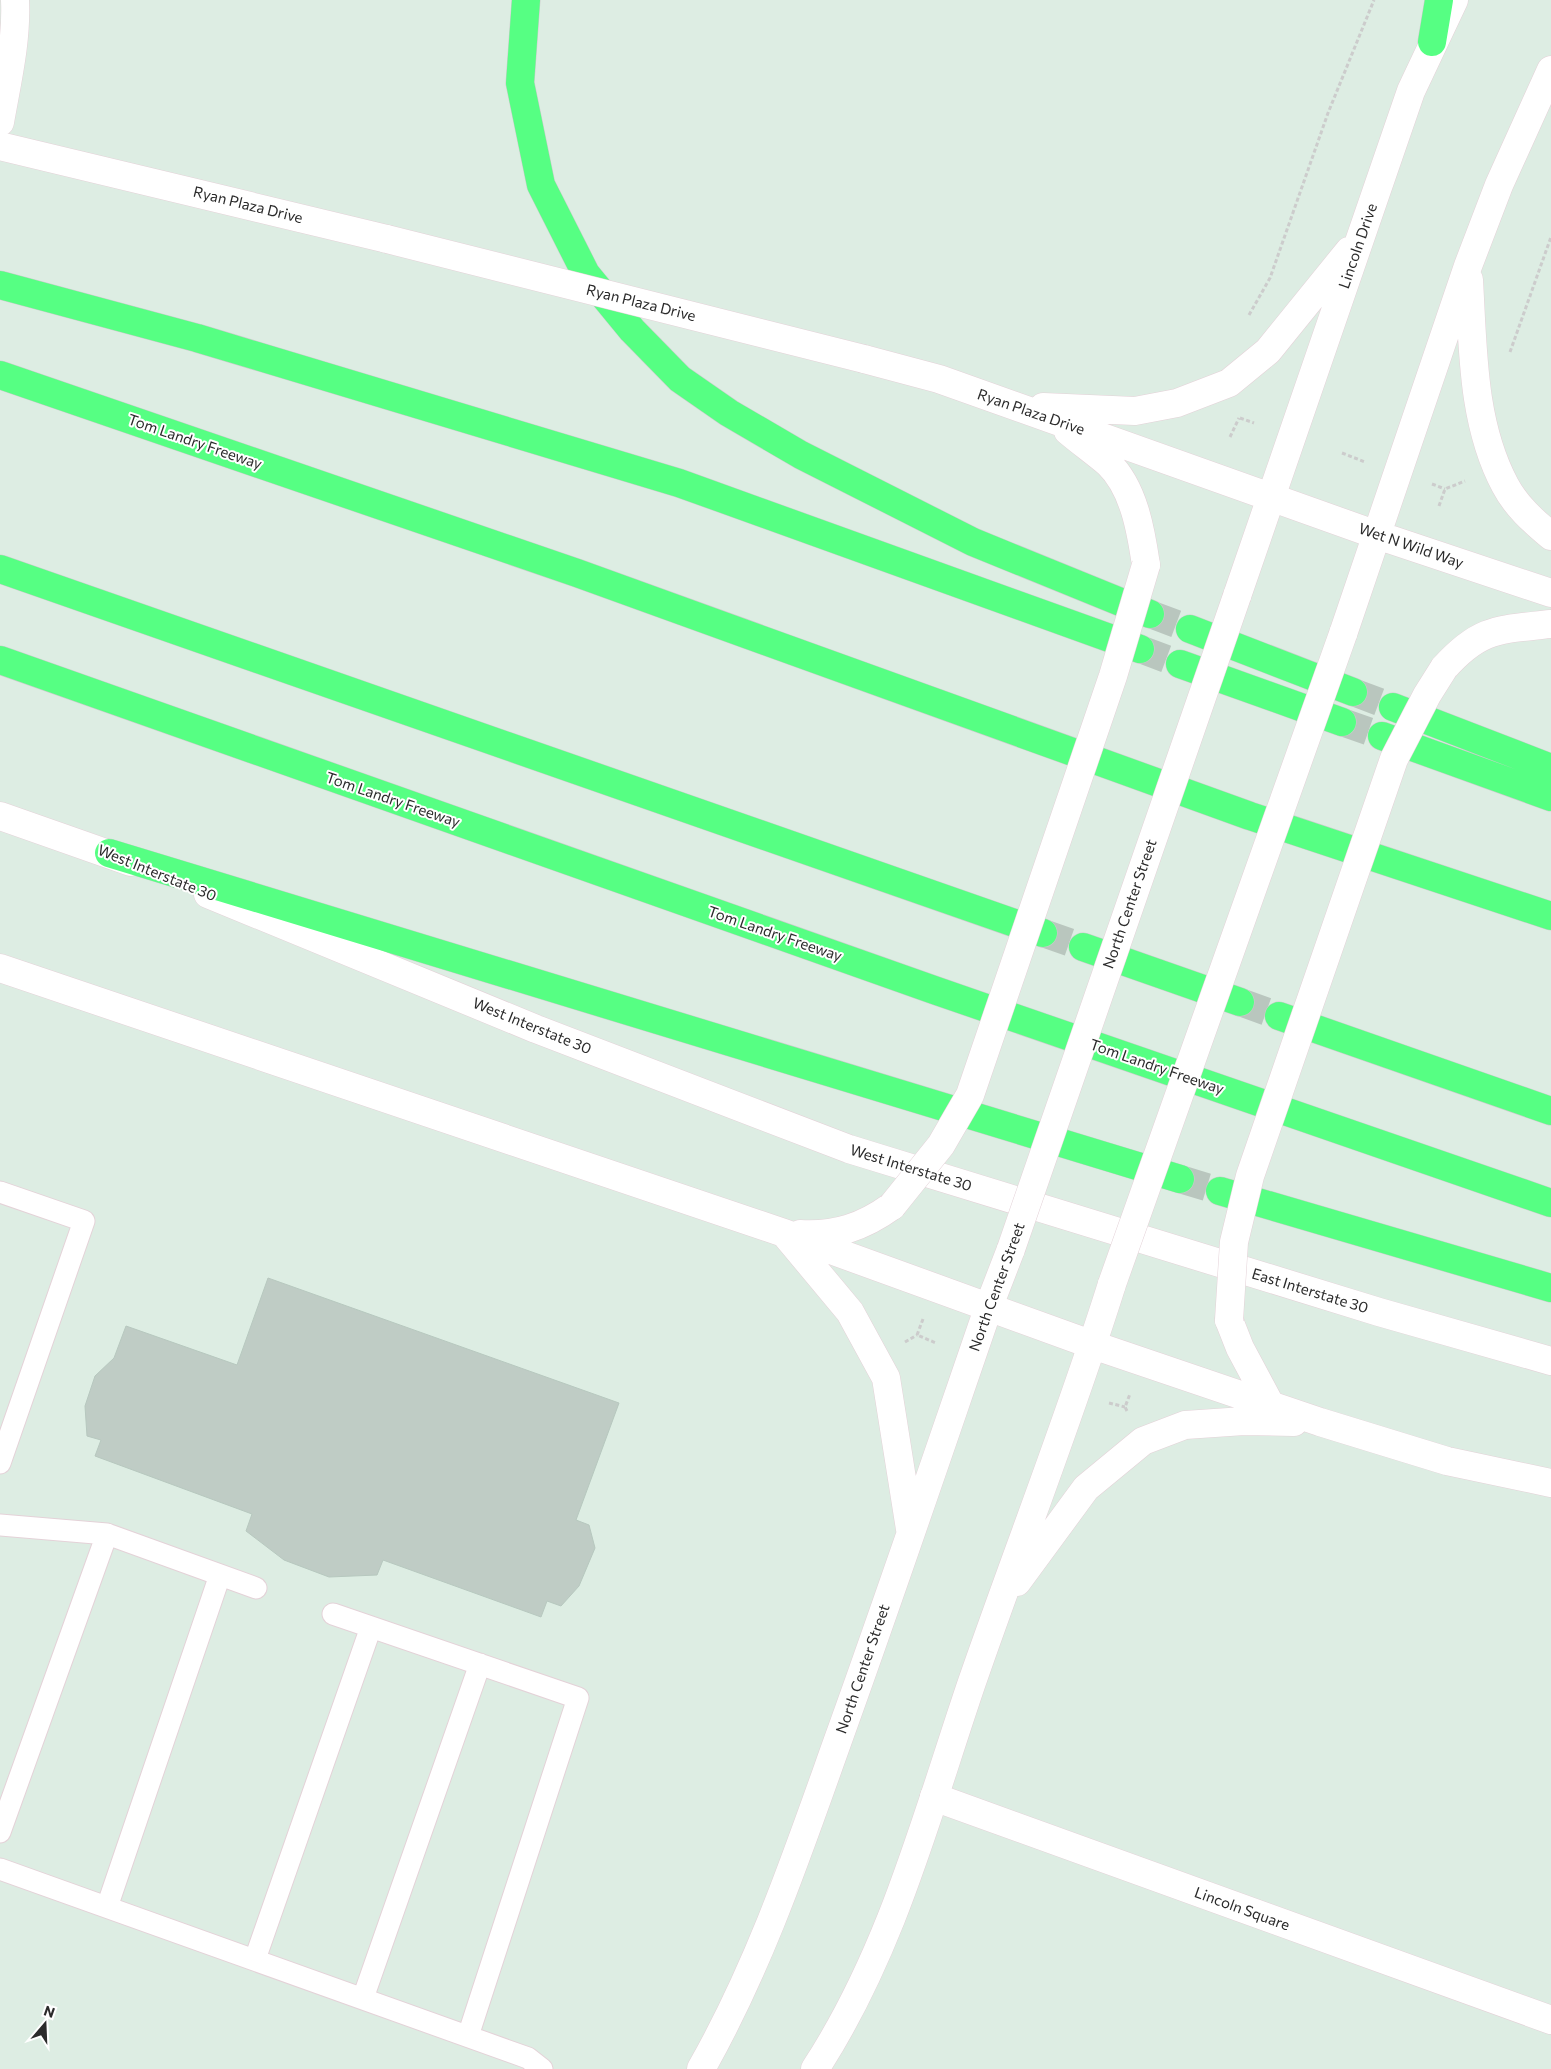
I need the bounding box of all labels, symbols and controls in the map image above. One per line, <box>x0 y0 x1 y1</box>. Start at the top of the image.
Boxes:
street label: Ryan Plaza Drive <box>192 182 305 226</box>
street label: Lincoln Drive <box>1334 201 1380 291</box>
street label: Ryan Plaza Drive <box>585 280 698 324</box>
street label: Ryan Plaza Drive <box>975 384 1087 438</box>
street label: Tom Landry Freeway <box>126 410 265 473</box>
street label: Wet N Wild Way <box>1357 519 1466 571</box>
street label: Tom Landry Freeway <box>324 768 463 831</box>
street label: North Center Street <box>1098 837 1160 971</box>
street label: West Interstate 30 <box>95 840 219 904</box>
street label: Tom Landry Freeway <box>706 902 845 965</box>
street label: West Interstate 30 <box>470 993 594 1057</box>
street label: Tom Landry Freeway <box>1088 1035 1227 1098</box>
street label: West Interstate 30 <box>848 1140 974 1194</box>
street label: North Center Street <box>964 1220 1028 1354</box>
street label: East Interstate 30 <box>1250 1264 1371 1316</box>
street label: North Center Street <box>831 1602 893 1736</box>
street label: Lincoln Square <box>1192 1882 1293 1934</box>
north arrow <box>20 1999 70 2049</box>
text: N <box>42 2001 57 2021</box>

